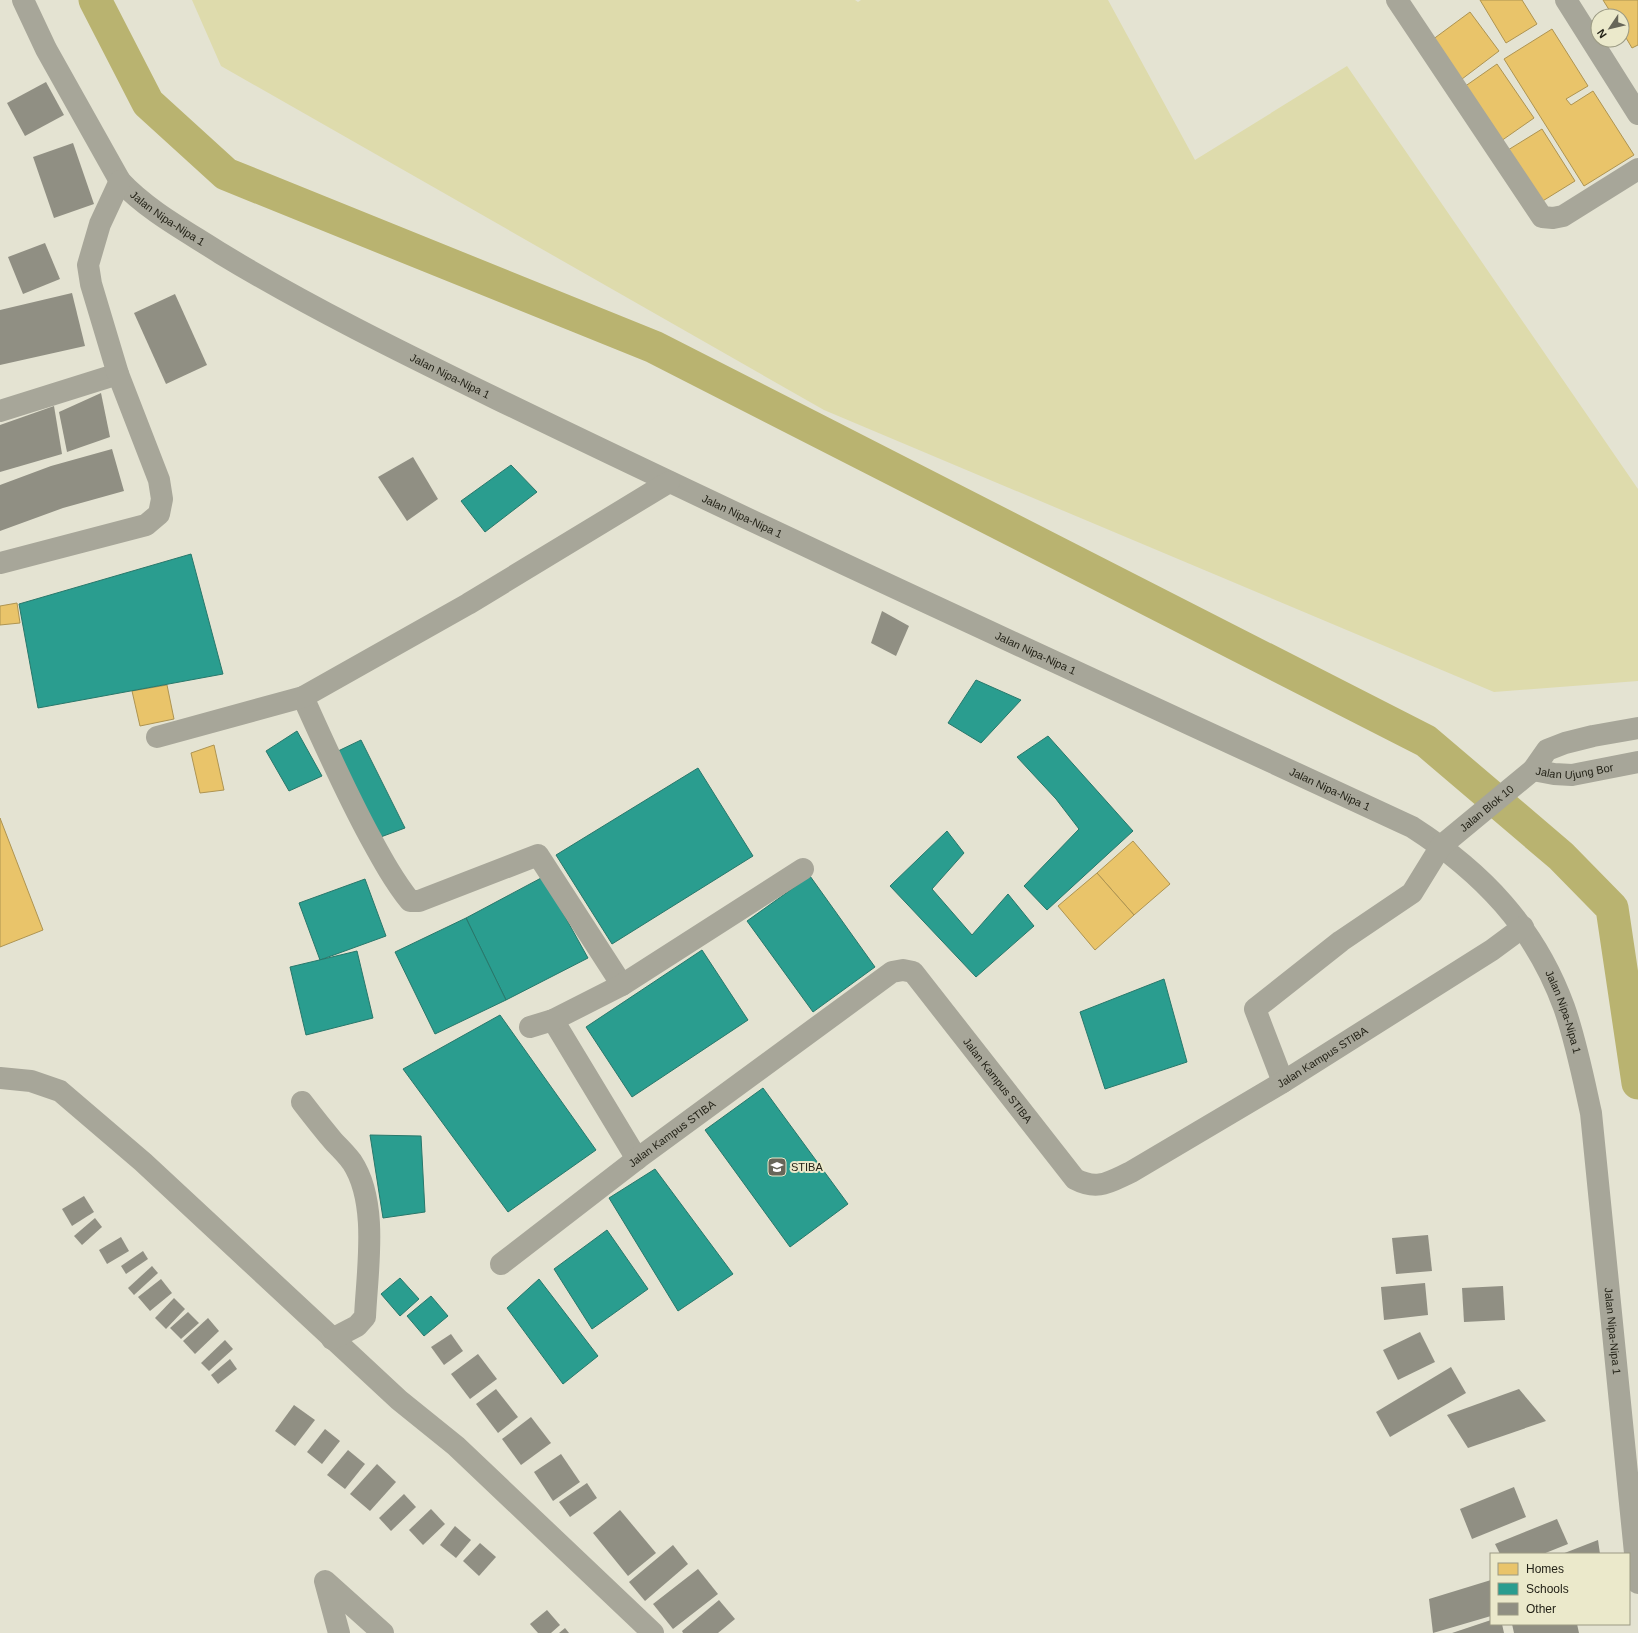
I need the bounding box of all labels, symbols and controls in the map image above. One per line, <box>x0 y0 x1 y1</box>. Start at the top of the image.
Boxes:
north arrow <box>1590 8 1630 48</box>
text: N <box>1595 27 1609 40</box>
street label: Jalan Nipa-Nipa 1 <box>128 188 207 248</box>
street label: Jalan Nipa-Nipa 1 <box>408 351 492 401</box>
street label: Jalan Nipa-Nipa 1 <box>700 492 784 540</box>
street label: Jalan Nipa-Nipa 1 <box>994 629 1078 677</box>
street label: Jalan Ujung Bor <box>1535 761 1614 781</box>
street label: Jalan Nipa-Nipa 1 <box>1288 765 1372 813</box>
street label: Jalan Blok 10 <box>1457 783 1516 834</box>
street label: Jalan Nipa-Nipa 1 <box>1543 968 1583 1055</box>
street label: Jalan Kampus STIBA <box>1275 1024 1370 1090</box>
street label: Jalan Kampus STIBA <box>961 1035 1035 1126</box>
street label: Jalan Kampus STIBA <box>626 1097 718 1169</box>
school or university icon: STIBA <box>766 1156 788 1178</box>
place label: STIBA <box>791 1161 823 1173</box>
street label: Jalan Nipa-Nipa 1 <box>1602 1287 1623 1375</box>
legend <box>1490 1553 1630 1625</box>
text: Homes <box>1526 1562 1564 1576</box>
text: Schools <box>1526 1582 1569 1596</box>
text: Other <box>1526 1602 1556 1616</box>

